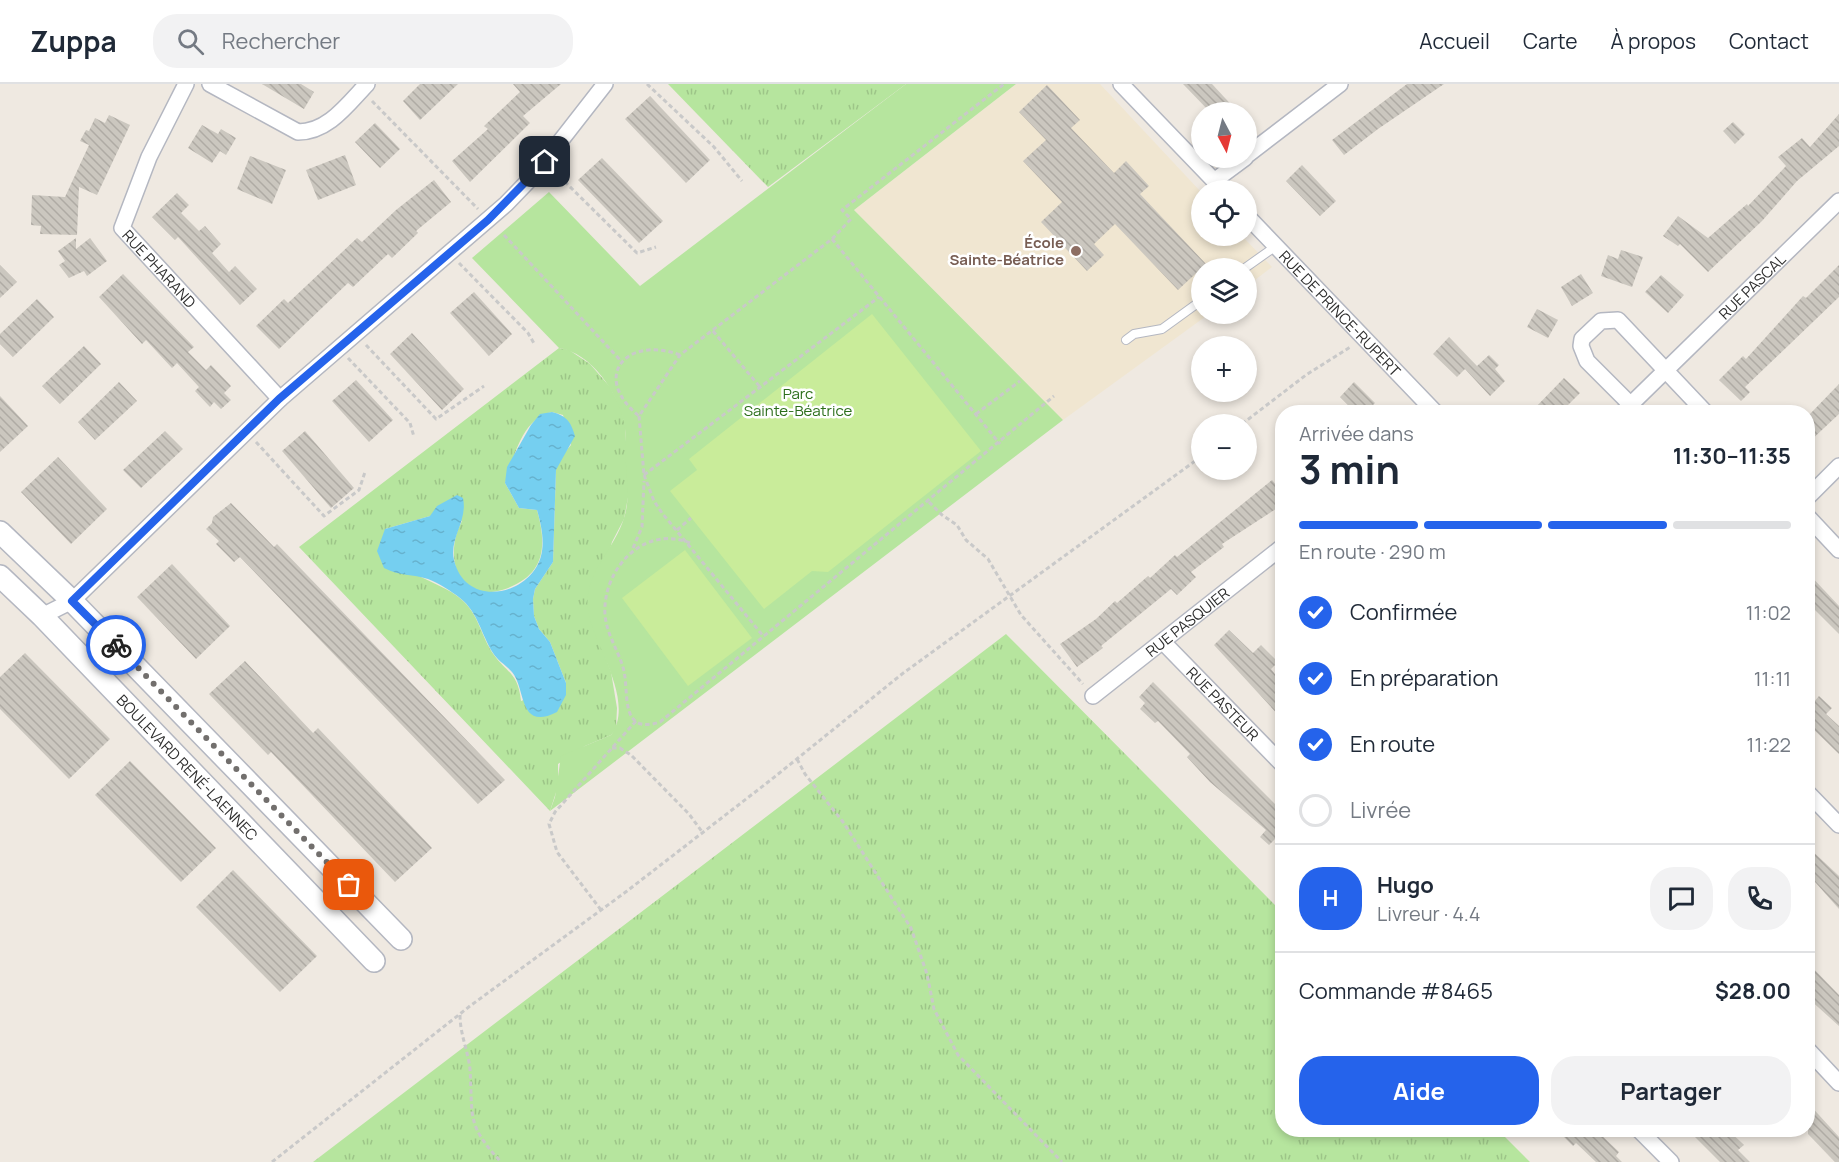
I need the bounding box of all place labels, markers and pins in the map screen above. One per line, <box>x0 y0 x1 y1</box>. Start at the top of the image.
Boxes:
pin <box>519 136 570 187</box>
place label: École Sainte-Béatrice <box>949 232 1064 270</box>
marker: École Sainte-Béatrice <box>1069 244 1083 258</box>
pin <box>323 859 374 910</box>

